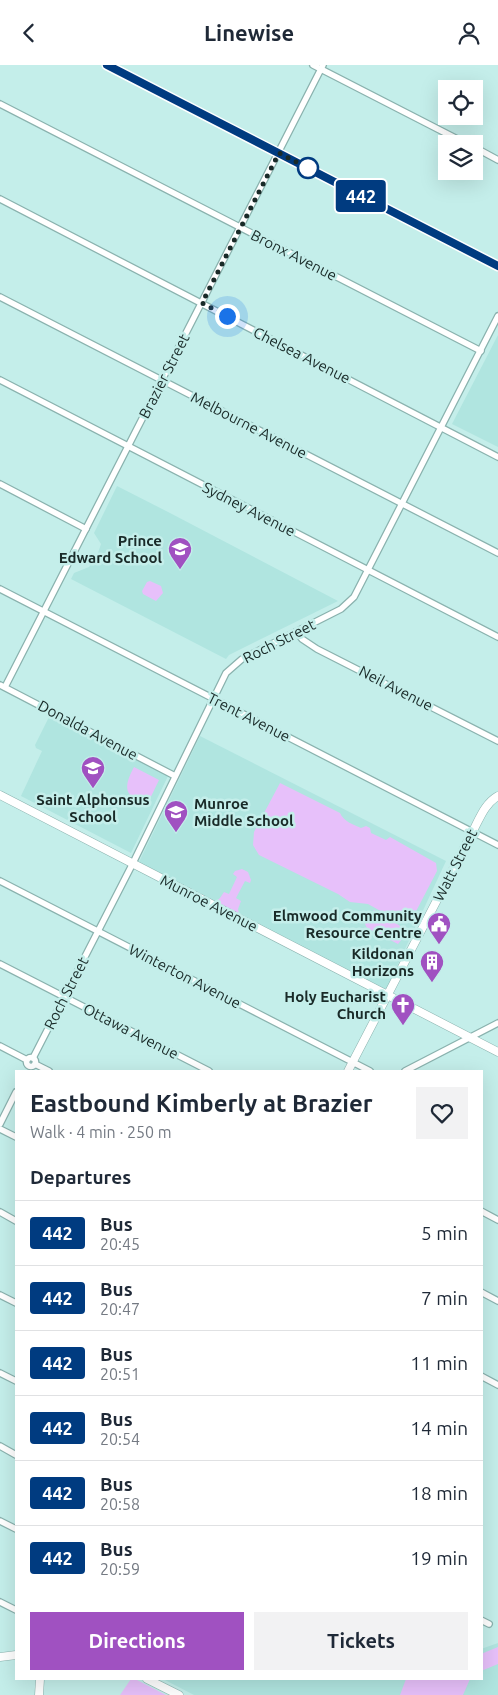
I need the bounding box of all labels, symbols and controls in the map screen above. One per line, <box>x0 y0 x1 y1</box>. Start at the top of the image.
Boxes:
icon: back <box>15 19 43 47</box>
icon: person <box>455 19 483 47</box>
text: Linewise <box>204 20 294 45</box>
map controls <box>438 80 483 180</box>
button: locate <box>438 80 483 125</box>
button: layers <box>438 135 483 180</box>
unlabelled marker <box>297 157 319 179</box>
line badge: 442 <box>332 180 390 212</box>
text: 442 <box>346 186 376 206</box>
street label: Bronx Avenue <box>248 226 340 284</box>
your location <box>215 304 240 329</box>
street label: Chelsea Avenue <box>251 323 353 387</box>
street label: Brazier Street <box>135 331 193 421</box>
street label: Melbourne Avenue <box>188 388 310 462</box>
street label: Sydney Avenue <box>200 478 298 540</box>
place label: Prince Edward School <box>59 532 162 566</box>
school or university icon: Prince Edward School <box>167 536 193 570</box>
street label: Roch Street <box>240 615 318 666</box>
street label: Neil Avenue <box>356 662 436 714</box>
street label: Trent Avenue <box>205 689 293 745</box>
street label: Donalda Avenue <box>35 697 141 763</box>
school or university icon: Saint Alphonsus School <box>80 755 106 789</box>
place label: Saint Alphonsus School <box>36 791 150 825</box>
place label: Munroe Middle School <box>194 795 294 829</box>
school or university icon: Munroe Middle School <box>163 799 189 833</box>
street label: Watt Street <box>430 826 480 904</box>
street label: Munroe Avenue <box>158 871 260 935</box>
place label: Elmwood Community Resource Centre <box>273 907 422 941</box>
public building icon: Elmwood Community Resource Centre <box>426 911 452 945</box>
street label: Winterton Avenue <box>126 940 244 1012</box>
place label: Kildonan Horizons <box>351 945 414 979</box>
building icon: Kildonan Horizons <box>419 949 445 983</box>
street label: Roch Street <box>41 954 92 1032</box>
place label: Holy Eucharist Church <box>284 988 387 1022</box>
church icon: Holy Eucharist Church <box>390 992 416 1026</box>
street label: Ottawa Avenue <box>81 1000 181 1062</box>
button: heart <box>416 1087 468 1139</box>
text: Eastbound Kimberly at Brazier <box>30 1090 373 1117</box>
text: Walk · 4 min · 250 m <box>30 1123 172 1141</box>
text: Departures <box>30 1166 131 1188</box>
text: Bus <box>100 1213 133 1235</box>
text: 5 min <box>421 1222 468 1244</box>
text: 442 <box>42 1223 73 1243</box>
text: 20:45 <box>100 1235 140 1253</box>
text: Bus <box>100 1278 133 1300</box>
text: 7 min <box>421 1287 468 1309</box>
text: 442 <box>42 1288 73 1308</box>
text: 20:47 <box>100 1300 140 1318</box>
text: Bus <box>100 1343 133 1365</box>
text: 11 min <box>410 1352 468 1374</box>
text: 442 <box>42 1353 73 1373</box>
text: 20:51 <box>100 1365 140 1383</box>
text: Bus <box>100 1408 133 1430</box>
text: 14 min <box>410 1417 468 1439</box>
text: 442 <box>42 1418 73 1438</box>
text: 20:54 <box>100 1430 140 1448</box>
text: Bus <box>100 1473 133 1495</box>
text: 18 min <box>410 1482 468 1504</box>
text: 442 <box>42 1483 73 1503</box>
text: 20:58 <box>100 1495 140 1513</box>
text: Bus <box>100 1538 133 1560</box>
text: 19 min <box>410 1547 468 1569</box>
text: 442 <box>42 1548 73 1568</box>
text: 20:59 <box>100 1560 140 1578</box>
button: Directions <box>30 1612 244 1670</box>
button: Tickets <box>254 1612 468 1670</box>

